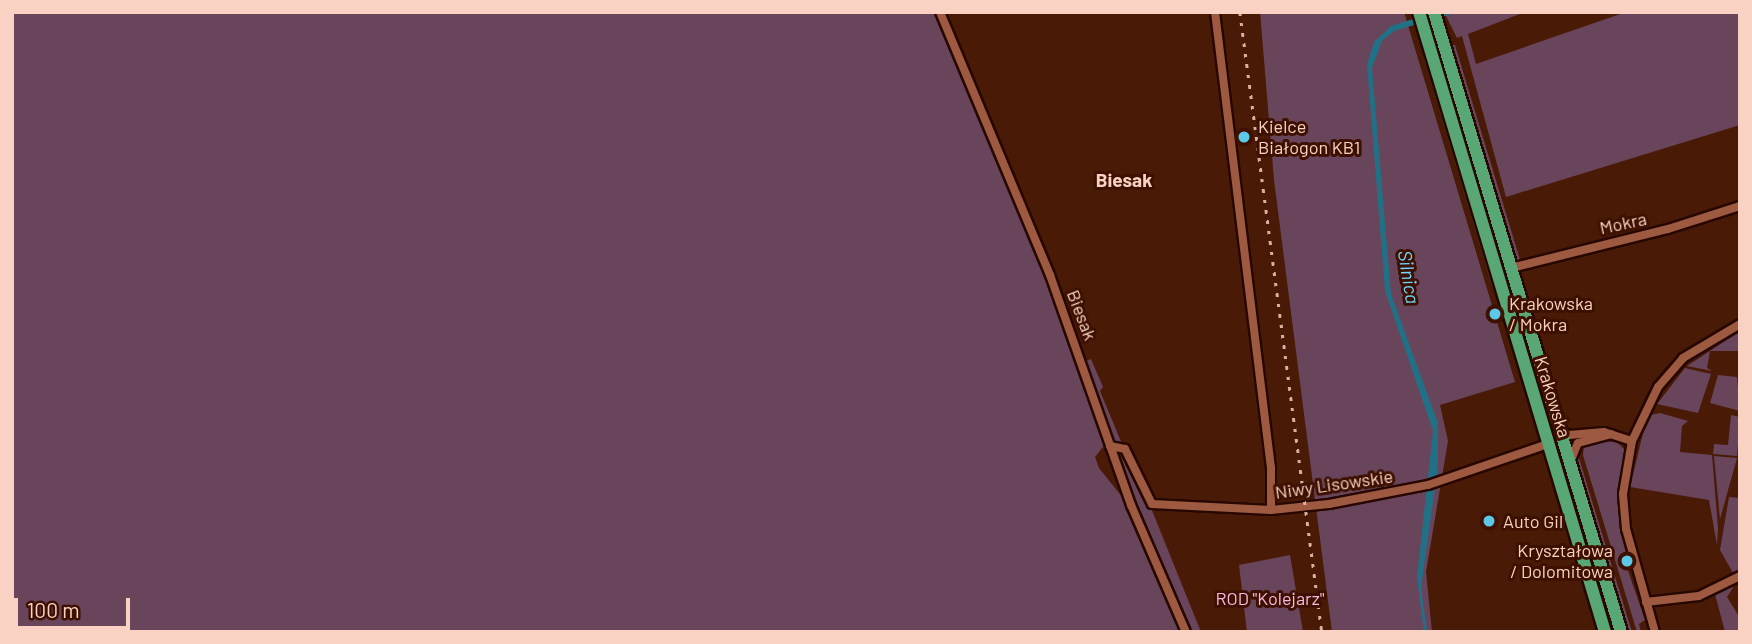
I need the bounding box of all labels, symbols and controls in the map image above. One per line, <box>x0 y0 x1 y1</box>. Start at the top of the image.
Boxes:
place label: Kielce Białogon KB1 <box>1258 116 1360 158</box>
marker: Kielce Białogon KB1 <box>1236 129 1252 145</box>
district label: Biesak <box>1096 169 1152 191</box>
street label: Mokra <box>1598 208 1648 238</box>
water label: Silnica <box>1394 249 1424 305</box>
street label: Biesak <box>1063 287 1101 343</box>
place label: Krakowska / Mokra <box>1509 293 1593 336</box>
marker: Krakowska / Mokra <box>1487 306 1503 322</box>
street label: Krakowska <box>1530 354 1576 440</box>
street label: Niwy Lisowskie <box>1274 465 1394 503</box>
place label: Auto Gil <box>1503 510 1563 532</box>
marker: Auto Gil <box>1481 513 1497 529</box>
place label: Kryształowa / Dolomitowa <box>1510 540 1613 582</box>
marker: Kryształowa / Dolomitowa <box>1619 553 1635 569</box>
scale bar <box>18 584 133 628</box>
park label: ROD "Kolejarz" <box>1216 587 1324 609</box>
text: 100 m <box>27 597 80 622</box>

